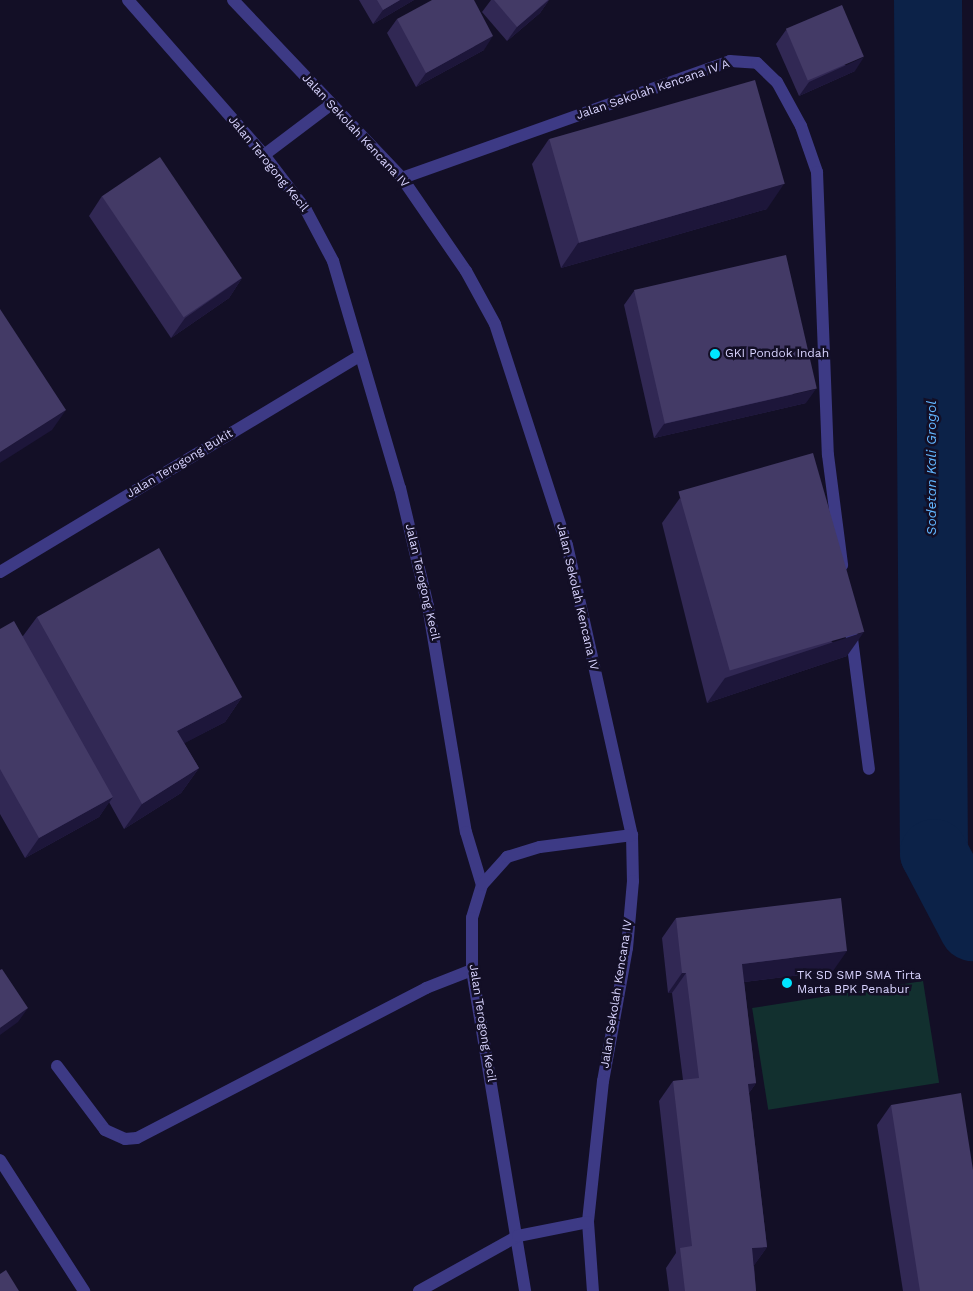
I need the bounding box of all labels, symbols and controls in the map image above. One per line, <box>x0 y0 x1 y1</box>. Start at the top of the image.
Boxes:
street label: Jalan Sekolah Kencana IV A <box>574 57 732 123</box>
street label: Jalan Sekolah Kencana IV <box>298 71 412 191</box>
street label: Jalan Terogong Kecil <box>225 113 311 215</box>
place label: GKI Pondok Indah <box>725 347 829 361</box>
marker: GKI Pondok Indah <box>709 348 721 360</box>
water label: Sodetan Kali Grogol <box>923 400 939 536</box>
street label: Jalan Terogong Bukit <box>124 426 236 502</box>
street label: Jalan Terogong Kecil <box>402 522 442 642</box>
street label: Jalan Sekolah Kencana IV <box>553 522 601 672</box>
street label: Jalan Sekolah Kencana IV <box>598 918 636 1070</box>
street label: Jalan Terogong Kecil <box>466 963 498 1083</box>
place label: TK SD SMP SMA Tirta Marta BPK Penabur <box>797 969 923 997</box>
marker: TK SD SMP SMA Tirta Marta BPK Penabur <box>781 977 793 989</box>

